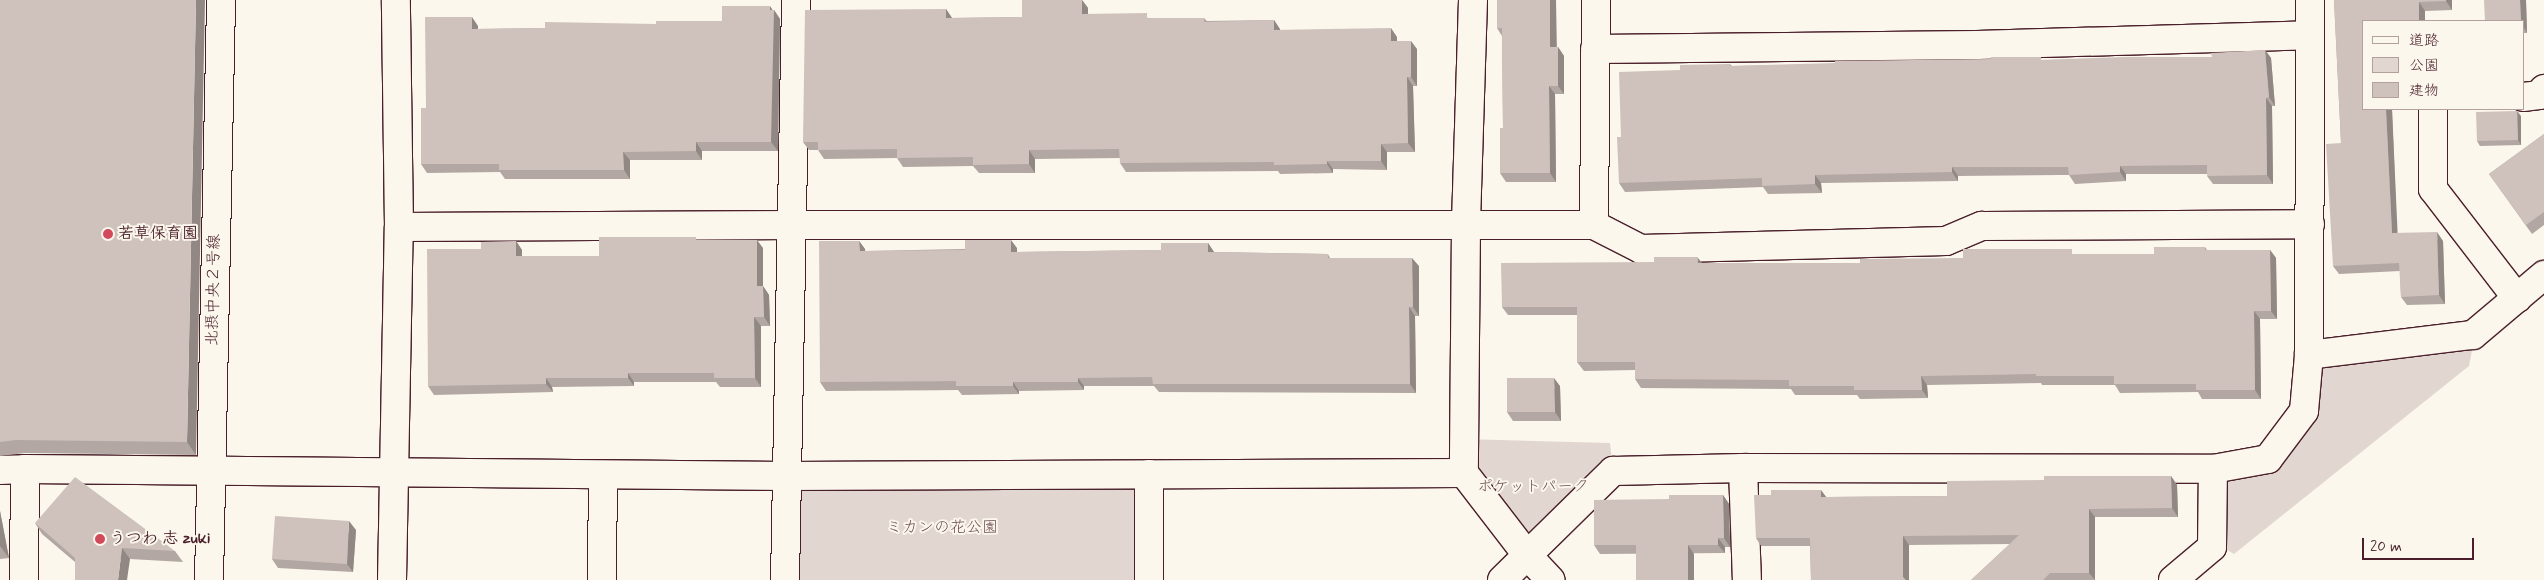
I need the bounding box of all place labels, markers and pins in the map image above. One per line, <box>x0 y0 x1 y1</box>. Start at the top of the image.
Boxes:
place label: 若草保育園 <box>118 224 198 244</box>
marker: 若草保育園 <box>102 228 114 240</box>
place label: うつわ 志 zuki <box>110 529 211 549</box>
marker: うつわ 志 zuki <box>94 533 106 545</box>

